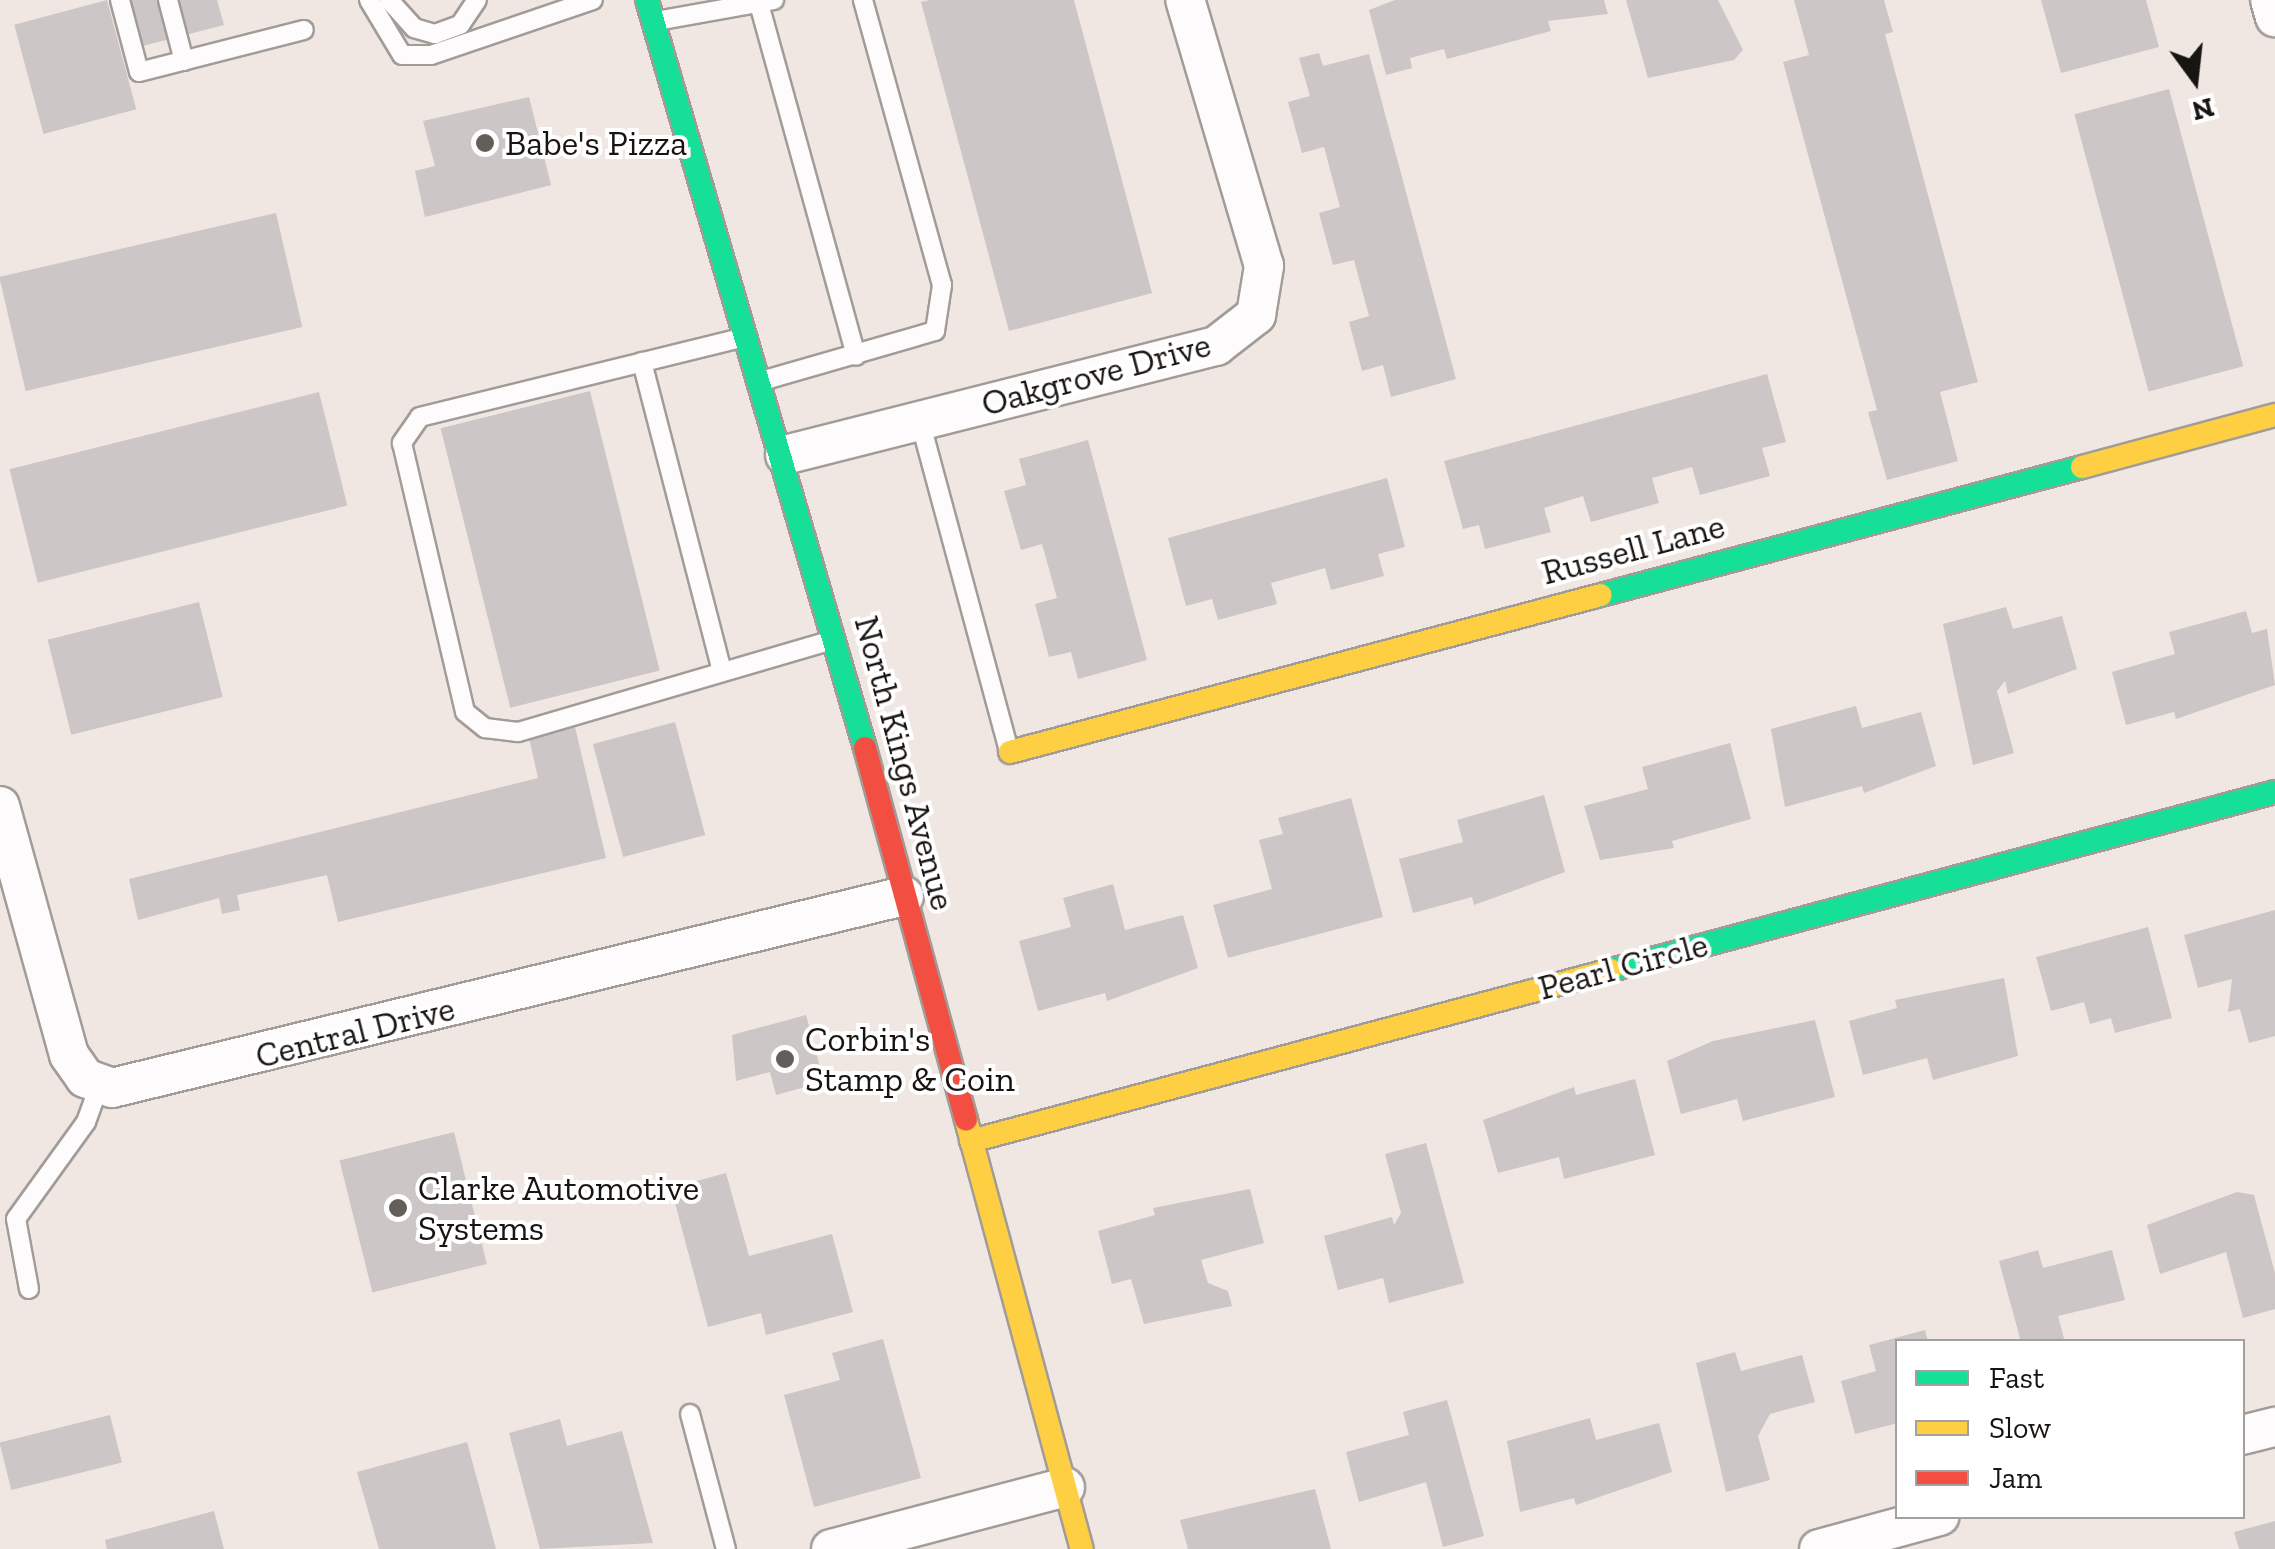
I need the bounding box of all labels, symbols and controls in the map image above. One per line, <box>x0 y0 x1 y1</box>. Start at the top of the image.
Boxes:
north arrow <box>2145 30 2245 130</box>
text: N <box>2188 91 2217 128</box>
place label: Babe's Pizza <box>505 122 687 164</box>
marker: Babe's Pizza <box>474 132 496 154</box>
street label: Oakgrove Drive <box>977 323 1215 425</box>
street label: Russell Lane <box>1537 504 1729 594</box>
street label: North Kings Avenue <box>845 611 965 915</box>
street label: Pearl Circle <box>1534 923 1712 1009</box>
street label: Central Drive <box>251 987 459 1077</box>
place label: Corbin's Stamp & Coin <box>805 1018 1015 1100</box>
marker: Corbin's Stamp & Coin <box>774 1048 796 1070</box>
place label: Clarke Automotive Systems <box>418 1167 700 1249</box>
marker: Clarke Automotive Systems <box>387 1197 409 1219</box>
legend <box>1895 1339 2245 1519</box>
text: Fast <box>1989 1360 2044 1396</box>
text: Slow <box>1989 1410 2051 1446</box>
text: Jam <box>1989 1460 2042 1496</box>

